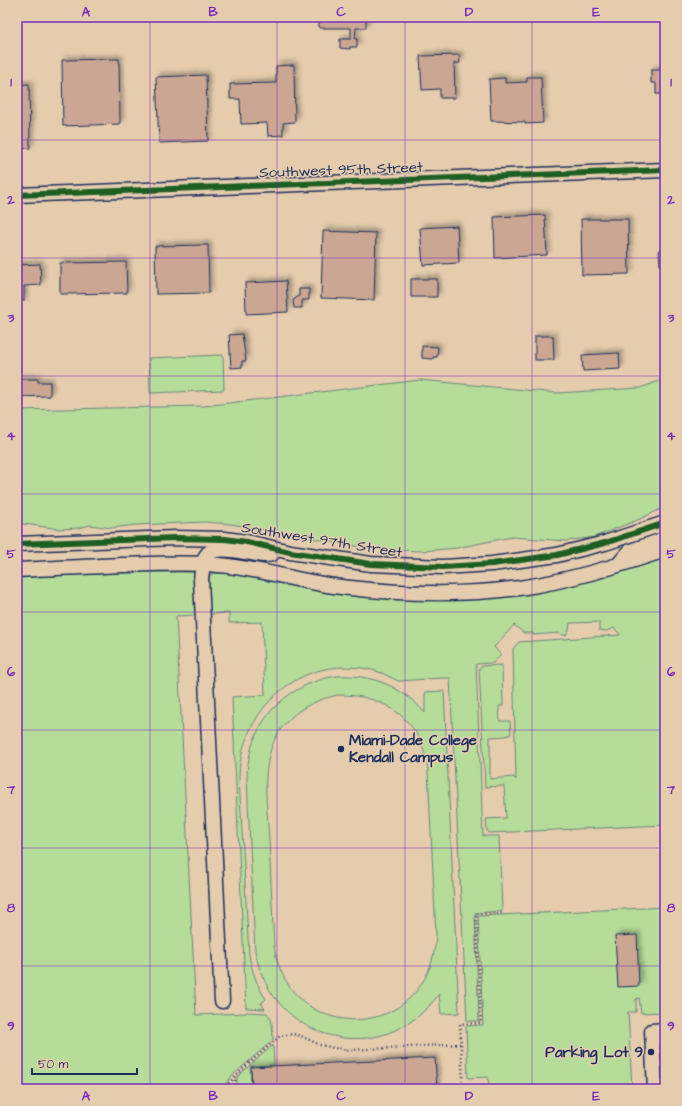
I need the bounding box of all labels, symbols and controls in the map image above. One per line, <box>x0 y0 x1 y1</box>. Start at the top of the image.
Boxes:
text: A <box>82 3 91 21</box>
text: B <box>208 3 218 21</box>
text: C <box>336 3 346 21</box>
text: D <box>465 3 474 21</box>
text: E <box>592 3 600 21</box>
text: 1 <box>10 73 12 91</box>
text: 1 <box>670 73 672 91</box>
street label: Southwest 95th Street <box>259 157 423 183</box>
text: 2 <box>6 191 15 209</box>
text: 2 <box>666 191 675 209</box>
text: 3 <box>7 309 15 327</box>
text: 3 <box>667 309 675 327</box>
text: 4 <box>7 427 16 445</box>
text: 4 <box>667 427 676 445</box>
street label: Southwest 97th Street <box>240 517 404 563</box>
text: 5 <box>6 545 16 563</box>
text: 5 <box>666 545 676 563</box>
text: 6 <box>7 663 16 681</box>
text: 6 <box>667 663 676 681</box>
place label: Miami-Dade College Kendall Campus <box>349 730 477 768</box>
marker: Miami-Dade College Kendall Campus <box>336 744 346 754</box>
text: 7 <box>6 781 16 799</box>
text: 7 <box>666 781 676 799</box>
text: 8 <box>7 899 16 917</box>
text: 8 <box>667 899 676 917</box>
text: 9 <box>7 1017 15 1035</box>
text: 9 <box>667 1017 675 1035</box>
place label: Parking Lot 9 <box>545 1042 643 1065</box>
marker: Parking Lot 9 <box>646 1047 656 1057</box>
scale bar <box>32 1050 137 1076</box>
text: 50 m <box>38 1056 69 1073</box>
text: A <box>82 1087 91 1105</box>
text: B <box>208 1087 218 1105</box>
text: C <box>336 1087 346 1105</box>
text: D <box>465 1087 474 1105</box>
text: E <box>592 1087 600 1105</box>

